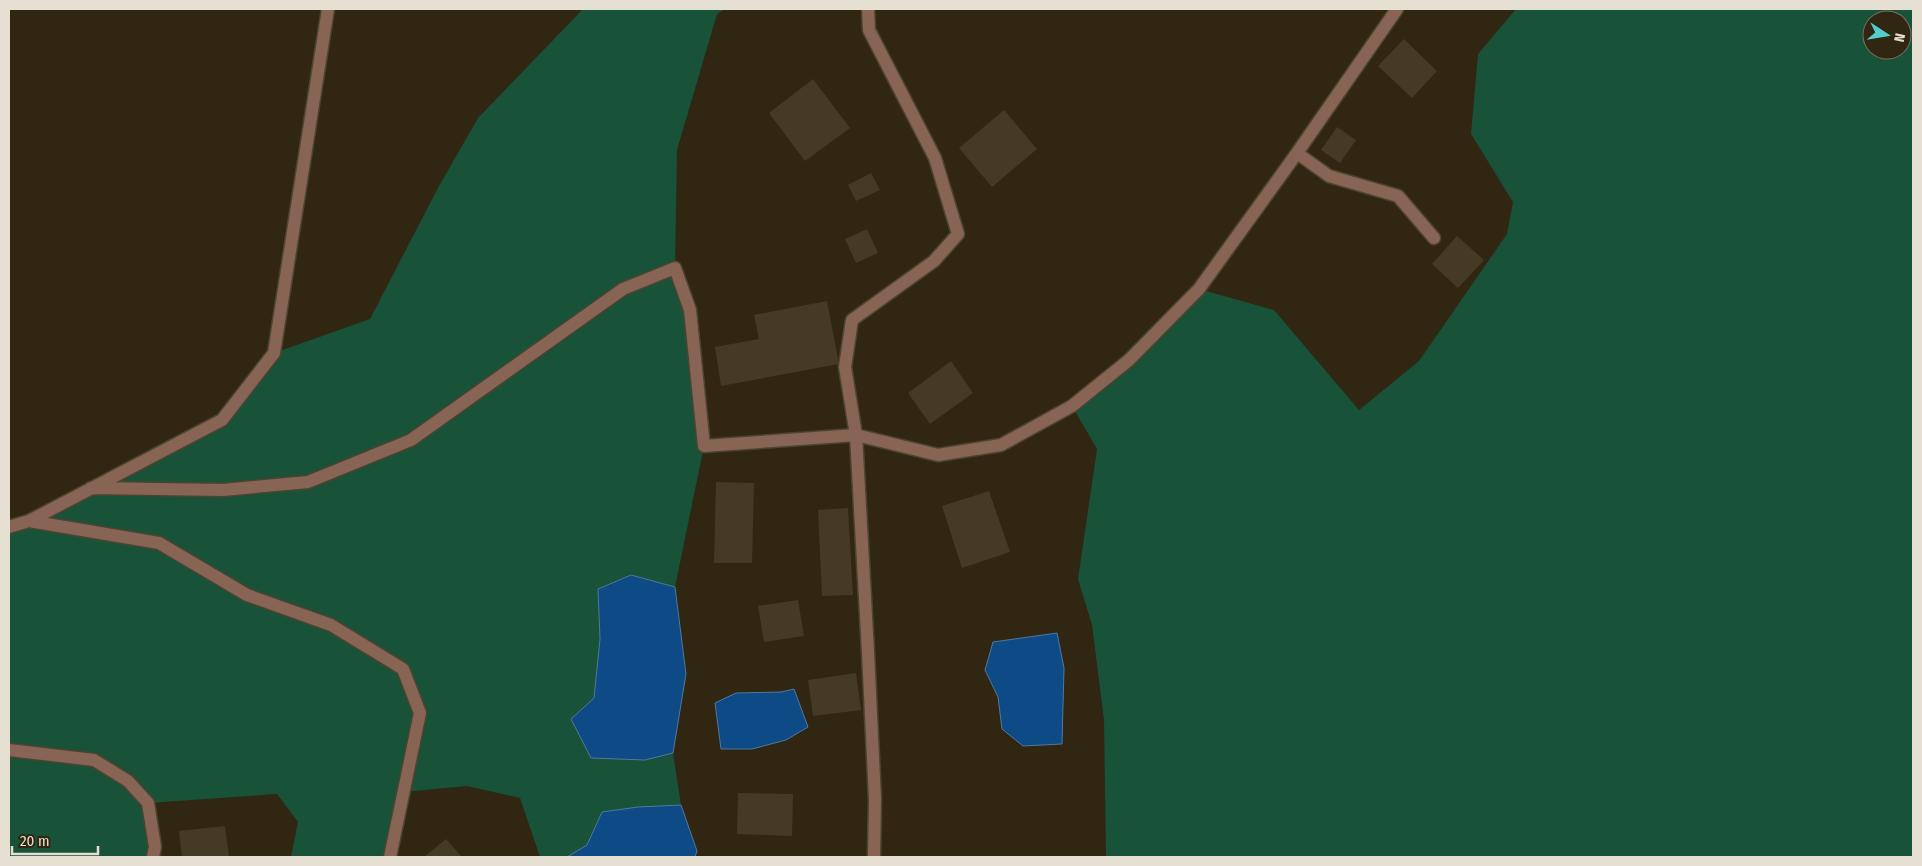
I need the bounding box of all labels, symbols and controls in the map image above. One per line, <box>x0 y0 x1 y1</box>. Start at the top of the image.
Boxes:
north arrow <box>1862 10 1912 60</box>
text: N <box>1890 32 1908 43</box>
scale bar <box>12 824 99 856</box>
text: 20 m <box>20 832 50 850</box>

